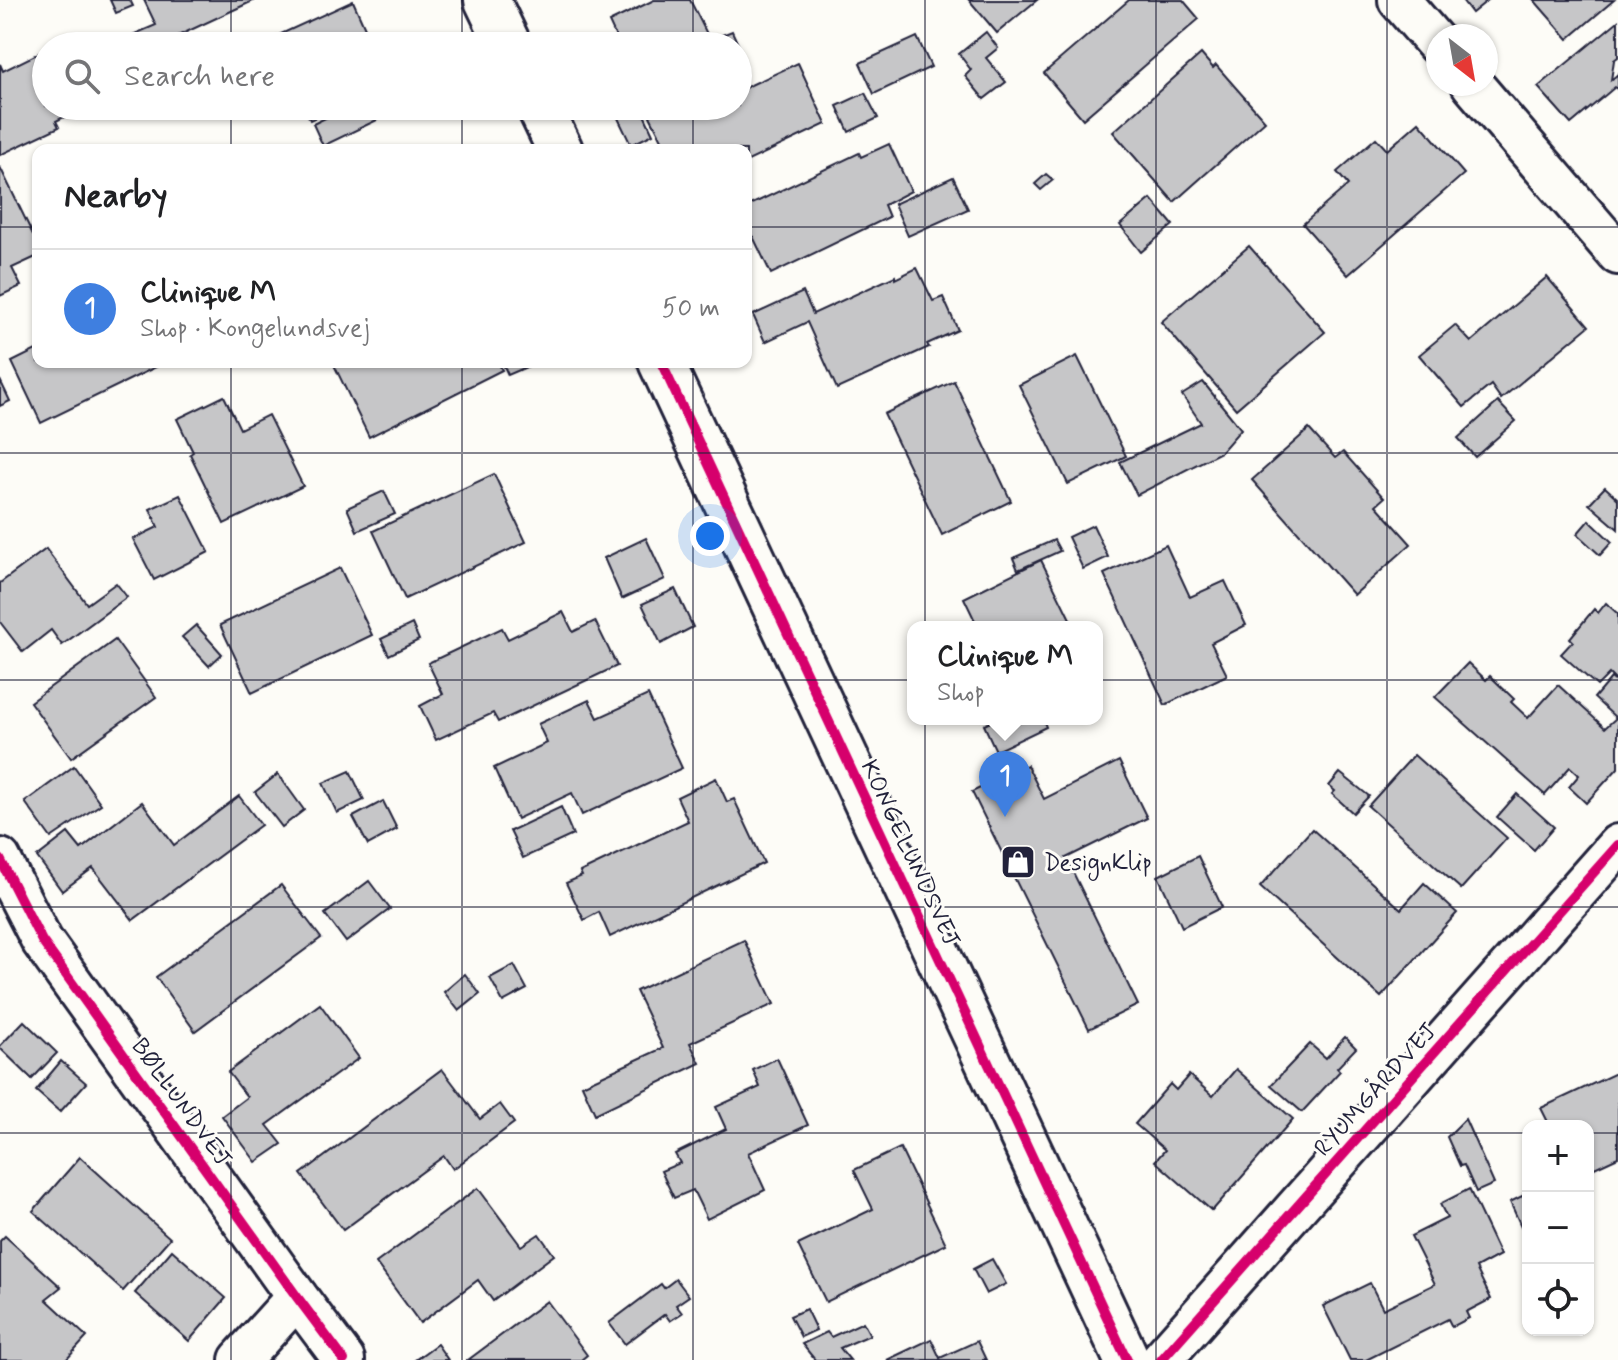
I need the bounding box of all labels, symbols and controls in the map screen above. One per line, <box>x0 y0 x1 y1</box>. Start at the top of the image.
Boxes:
north arrow <box>1426 24 1498 96</box>
search box <box>32 32 752 120</box>
icon: search <box>60 54 104 98</box>
text: Search here <box>124 57 275 96</box>
text: Nearby <box>64 174 168 219</box>
text: Clinique M <box>140 273 276 312</box>
text: 1 <box>84 292 96 326</box>
text: 50 m <box>662 292 720 326</box>
text: Shop · Kongelundsvej <box>140 312 370 346</box>
your location <box>690 516 730 556</box>
popup <box>907 621 1103 725</box>
text: Clinique M <box>937 637 1073 676</box>
text: Shop <box>937 676 985 710</box>
pin: 1 <box>979 751 1031 817</box>
street label: KONGELUNDSVEJ <box>853 755 967 952</box>
shop icon: DesignKlip <box>999 843 1037 881</box>
place label: DesignKlip <box>1044 848 1152 881</box>
street label: RYUMGÅRDVEJ <box>1308 1017 1444 1163</box>
street label: BØLLUNDVEJ <box>124 1032 238 1173</box>
map controls <box>1522 1120 1594 1336</box>
button: + <box>1522 1120 1594 1192</box>
button: − <box>1522 1192 1594 1264</box>
button: locate <box>1522 1264 1594 1336</box>

